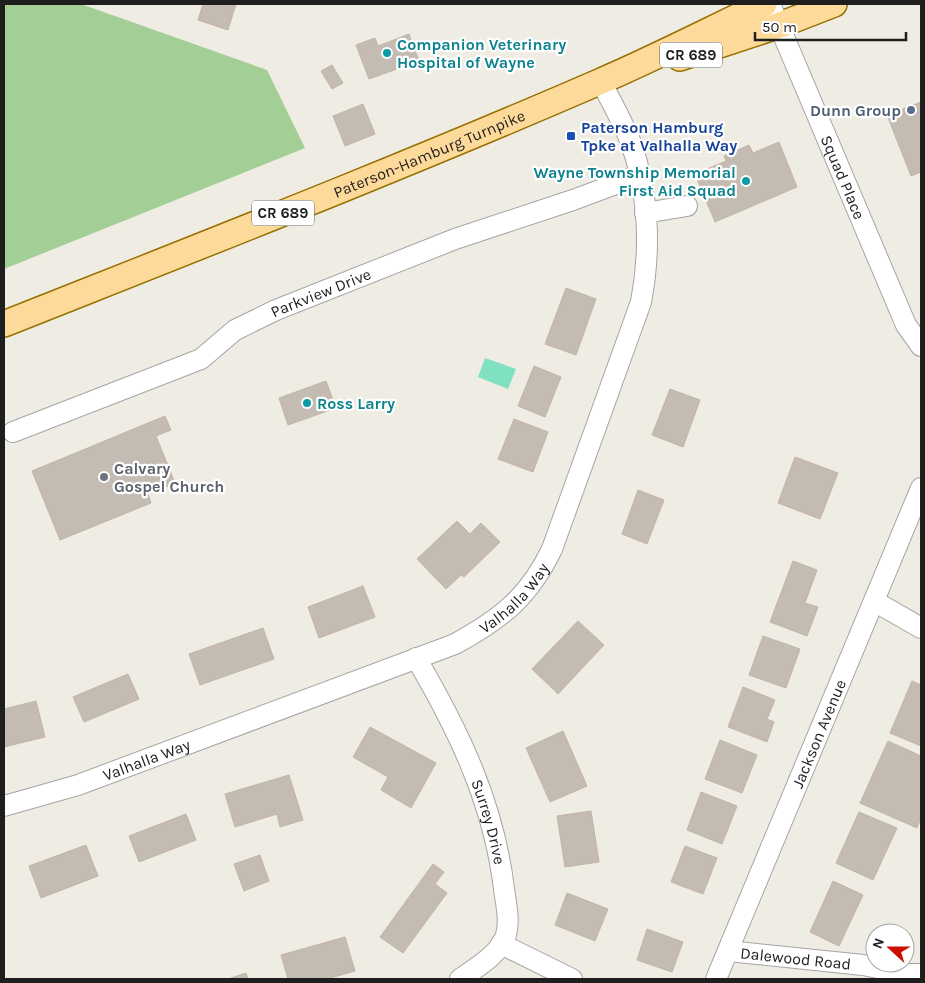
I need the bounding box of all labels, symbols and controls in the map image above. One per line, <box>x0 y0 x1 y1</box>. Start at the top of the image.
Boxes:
scale bar <box>755 10 906 42</box>
text: 50 m <box>762 18 797 36</box>
place label: Companion Veterinary Hospital of Wayne <box>397 35 566 72</box>
road number: CR 689 <box>660 42 722 68</box>
marker: Companion Veterinary Hospital of Wayne <box>381 47 393 59</box>
place label: Dunn Group <box>810 101 901 120</box>
marker: Dunn Group <box>905 104 917 116</box>
street label: Paterson-Hamburg Turnpike <box>330 105 528 201</box>
place label: Paterson Hamburg Tpke at Valhalla Way <box>581 118 737 155</box>
marker: Paterson Hamburg Tpke at Valhalla Way <box>565 130 577 142</box>
street label: Squad Place <box>817 132 870 222</box>
place label: Wayne Township Memorial First Aid Squad <box>533 163 736 200</box>
marker: Wayne Township Memorial First Aid Squad <box>740 175 752 187</box>
road number: CR 689 <box>252 200 314 226</box>
street label: Parkview Drive <box>267 264 374 321</box>
place label: Ross Larry <box>317 394 395 413</box>
marker: Ross Larry <box>301 397 313 409</box>
place label: Calvary Gospel Church <box>114 459 224 496</box>
marker: Calvary Gospel Church <box>98 471 110 483</box>
street label: Valhalla Way <box>475 559 553 637</box>
street label: Jackson Avenue <box>787 676 850 791</box>
street label: Valhalla Way <box>100 734 193 784</box>
street label: Surrey Drive <box>468 776 510 866</box>
north arrow <box>865 923 915 973</box>
text: N <box>869 936 888 951</box>
street label: Dalewood Road <box>739 943 852 973</box>

